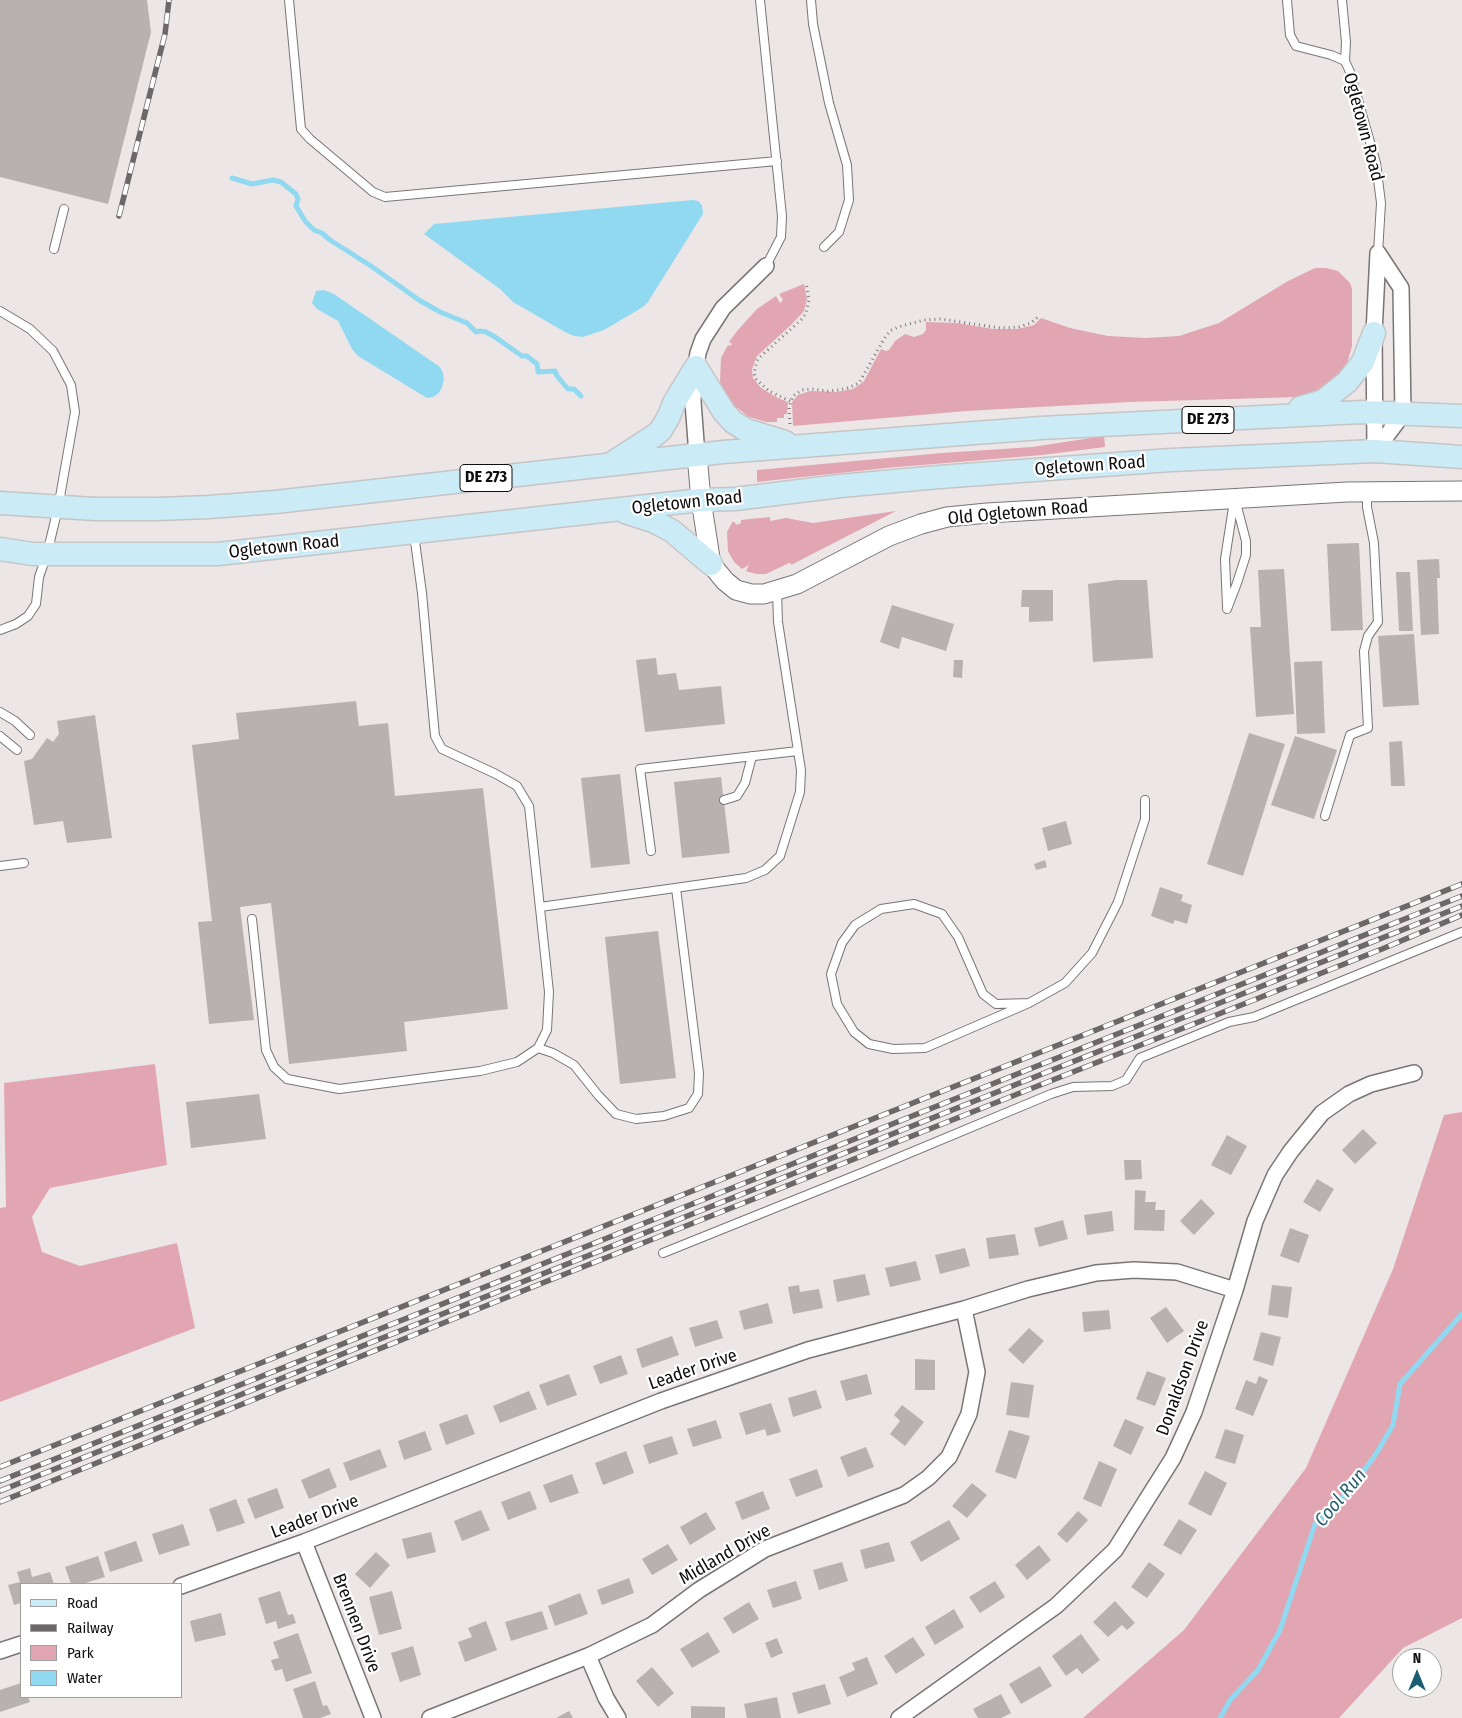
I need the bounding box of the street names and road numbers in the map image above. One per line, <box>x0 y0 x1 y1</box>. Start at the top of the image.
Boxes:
street label: Ogletown Road <box>1338 70 1388 184</box>
road number: DE 273 <box>1182 406 1234 434</box>
street label: Ogletown Road <box>1034 451 1146 481</box>
road number: DE 273 <box>460 464 512 492</box>
street label: Ogletown Road <box>631 486 743 520</box>
street label: Old Ogletown Road <box>947 496 1089 530</box>
street label: Ogletown Road <box>228 530 340 564</box>
street label: Donaldson Drive <box>1152 1317 1214 1439</box>
street label: Leader Drive <box>646 1345 740 1395</box>
street label: Leader Drive <box>268 1490 362 1544</box>
street label: Midland Drive <box>675 1520 775 1590</box>
street label: Brennen Drive <box>327 1570 385 1676</box>

